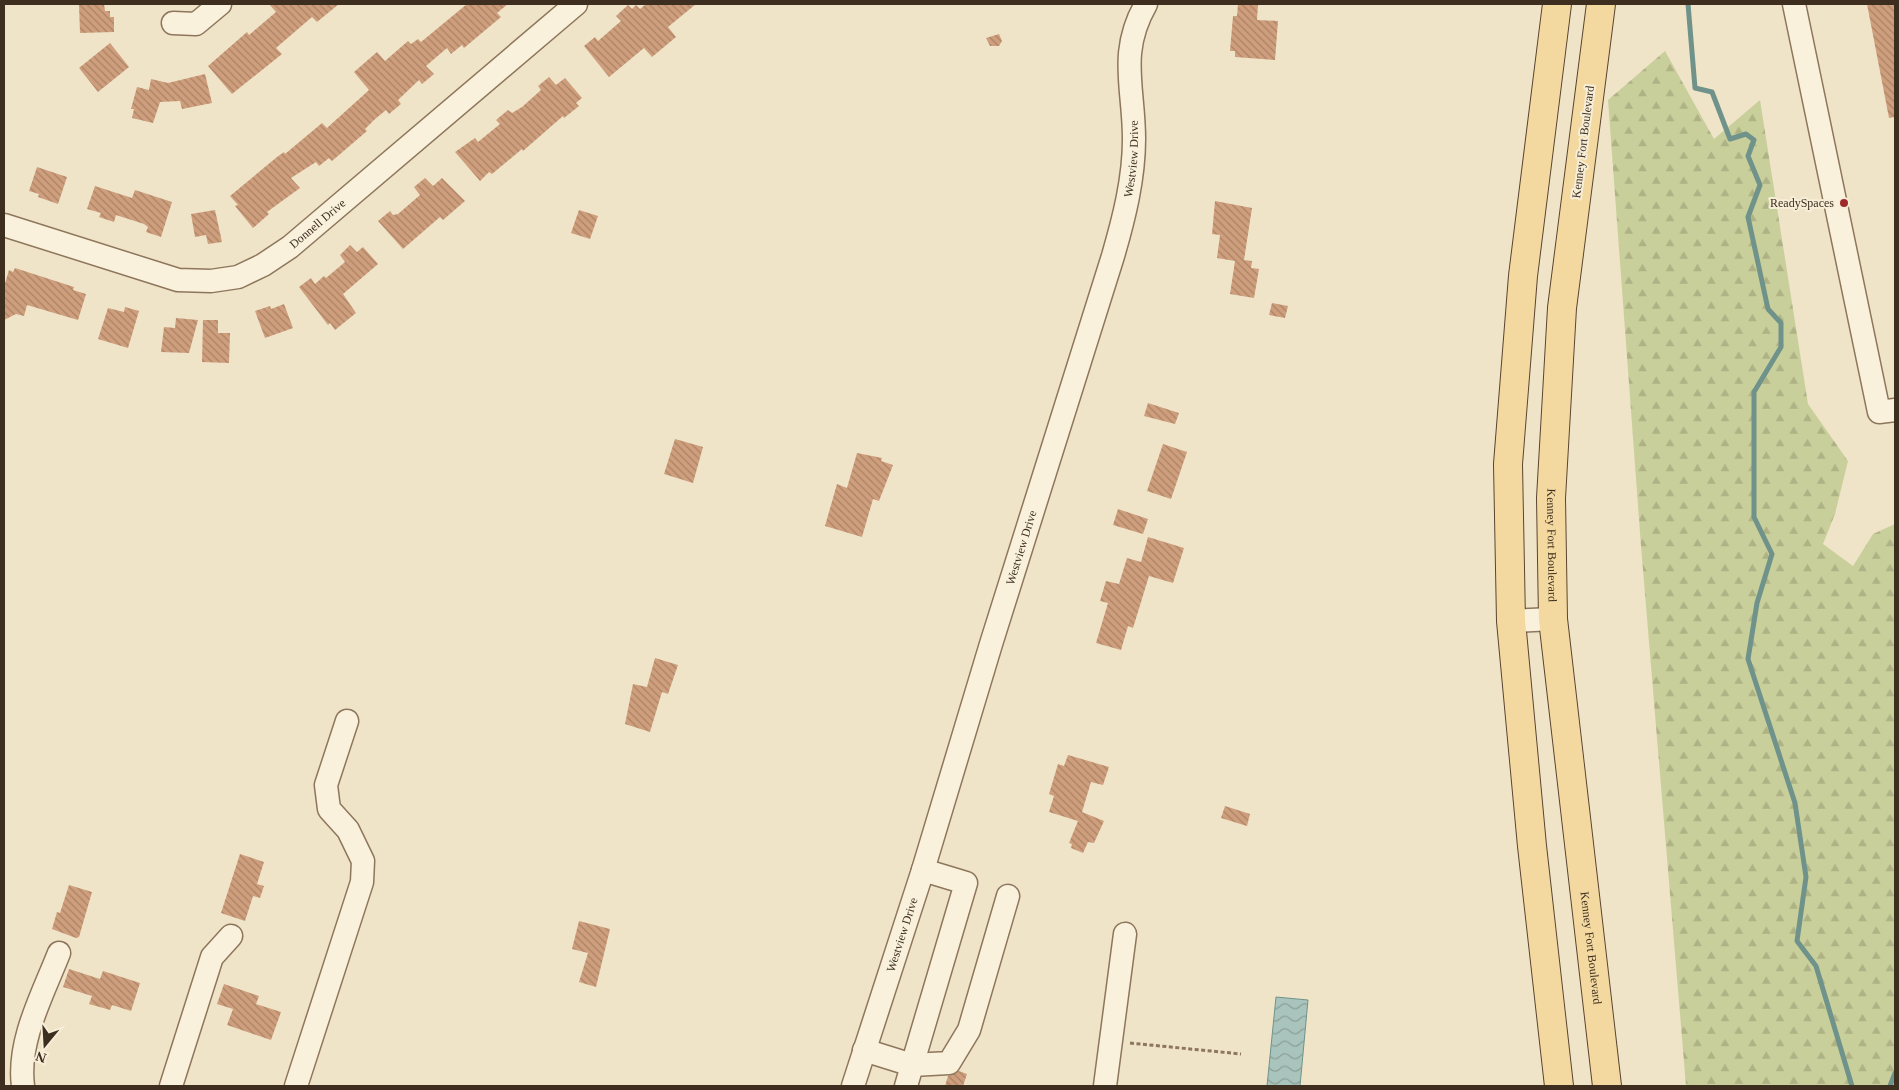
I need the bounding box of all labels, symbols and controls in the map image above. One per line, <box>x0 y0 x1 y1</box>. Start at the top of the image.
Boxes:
street label: Kenney Fort Boulevard <box>1569 85 1597 199</box>
street label: Westview Drive <box>1121 120 1141 199</box>
street label: Donnell Drive <box>287 196 348 251</box>
place label: ReadySpaces <box>1770 196 1834 210</box>
marker: ReadySpaces <box>1838 197 1850 209</box>
street label: Kenney Fort Boulevard <box>1544 488 1560 602</box>
street label: Westview Drive <box>1003 509 1040 587</box>
street label: Kenney Fort Boulevard <box>1578 891 1605 1005</box>
street label: Westview Drive <box>883 896 921 974</box>
north arrow <box>20 1020 70 1070</box>
text: N <box>34 1048 48 1066</box>

